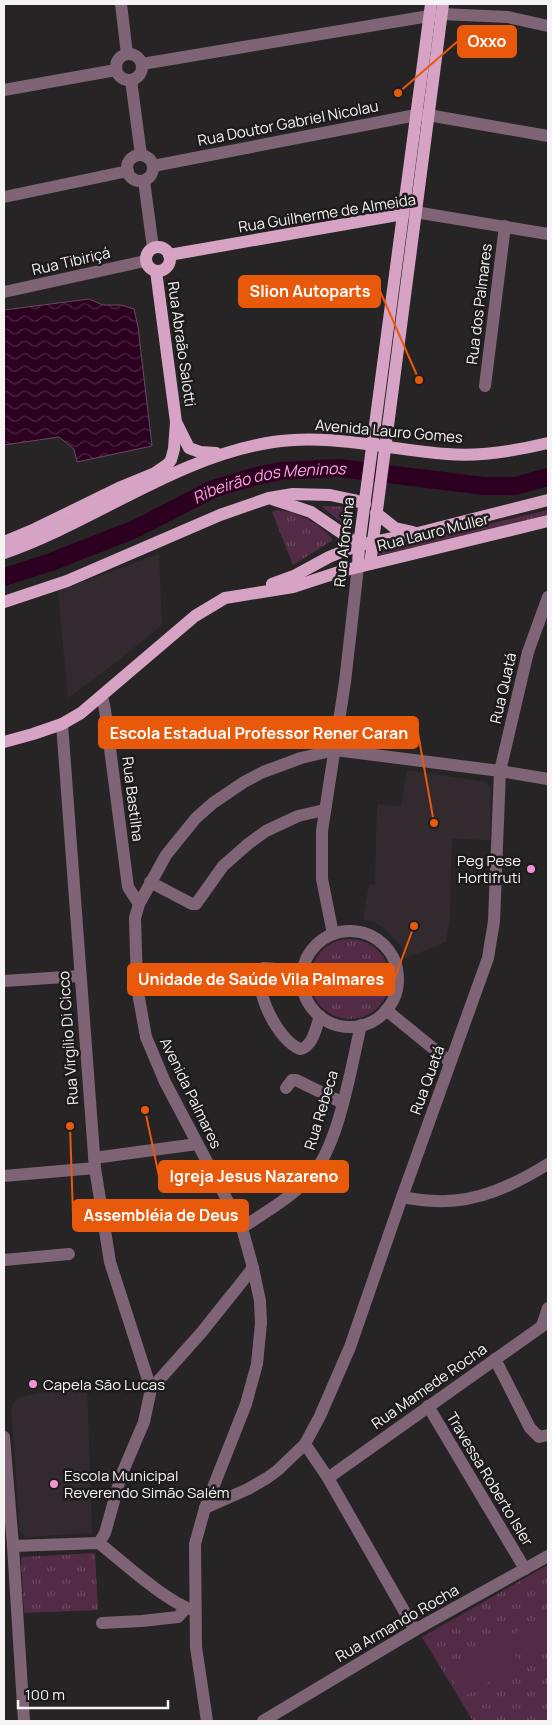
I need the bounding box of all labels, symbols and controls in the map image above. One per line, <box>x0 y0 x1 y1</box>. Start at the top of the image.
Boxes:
callout: Oxxo <box>458 26 516 57</box>
text: Oxxo <box>468 30 507 52</box>
street label: Rua Doutor Gabriel Nicolau <box>196 95 380 151</box>
street label: Rua Guilherme de Almeida <box>237 189 417 237</box>
street label: Rua Tibiriçá <box>30 242 112 280</box>
street label: Rua dos Palmares <box>461 242 497 366</box>
callout: Slion Autoparts <box>239 276 380 307</box>
street label: Rua Abraão Salotti <box>163 280 201 408</box>
text: Slion Autoparts <box>250 280 371 302</box>
street label: Avenida Lauro Gomes <box>314 414 464 448</box>
water label: Ribeirão dos Meninos <box>189 457 349 509</box>
street label: Rua Afonsina <box>329 496 359 588</box>
street label: Rua Lauro Muller <box>375 508 492 556</box>
street label: Rua Quatá <box>485 650 521 726</box>
callout: Escola Estadual Professor Rener Caran <box>99 717 418 748</box>
text: Escola Estadual Professor Rener Caran <box>110 722 408 744</box>
street label: Rua Bastilha <box>117 755 149 843</box>
place label: Peg Pese Hortifruti <box>457 850 521 888</box>
marker: Peg Pese Hortifruti <box>525 863 537 875</box>
callout: Unidade de Saúde Vila Palmares <box>128 964 394 995</box>
text: Unidade de Saúde Vila Palmares <box>138 968 384 990</box>
street label: Rua Virgílio Di Cicco <box>53 970 83 1106</box>
street label: Avenida Palmares <box>155 1034 227 1152</box>
street label: Rua Quatá <box>405 1043 449 1117</box>
street label: Rua Rebeca <box>299 1068 343 1152</box>
callout: Igreja Jesus Nazareno <box>159 1161 348 1192</box>
text: Igreja Jesus Nazareno <box>170 1165 338 1187</box>
callout: Assembléia de Deus <box>73 1200 248 1231</box>
text: Assembléia de Deus <box>84 1204 239 1226</box>
street label: Rua Mamede Rocha <box>367 1338 491 1434</box>
place label: Capela São Lucas <box>43 1374 165 1395</box>
marker: Capela São Lucas <box>27 1378 39 1390</box>
street label: Travessa Roberto Isler <box>442 1408 539 1550</box>
place label: Escola Municipal Reverendo Simão Salém <box>64 1465 229 1503</box>
marker: Escola Municipal Reverendo Simão Salém <box>48 1478 60 1490</box>
street label: Rua Armando Rocha <box>331 1579 463 1667</box>
scale bar <box>18 1678 168 1710</box>
text: 100 m <box>25 1684 65 1705</box>

